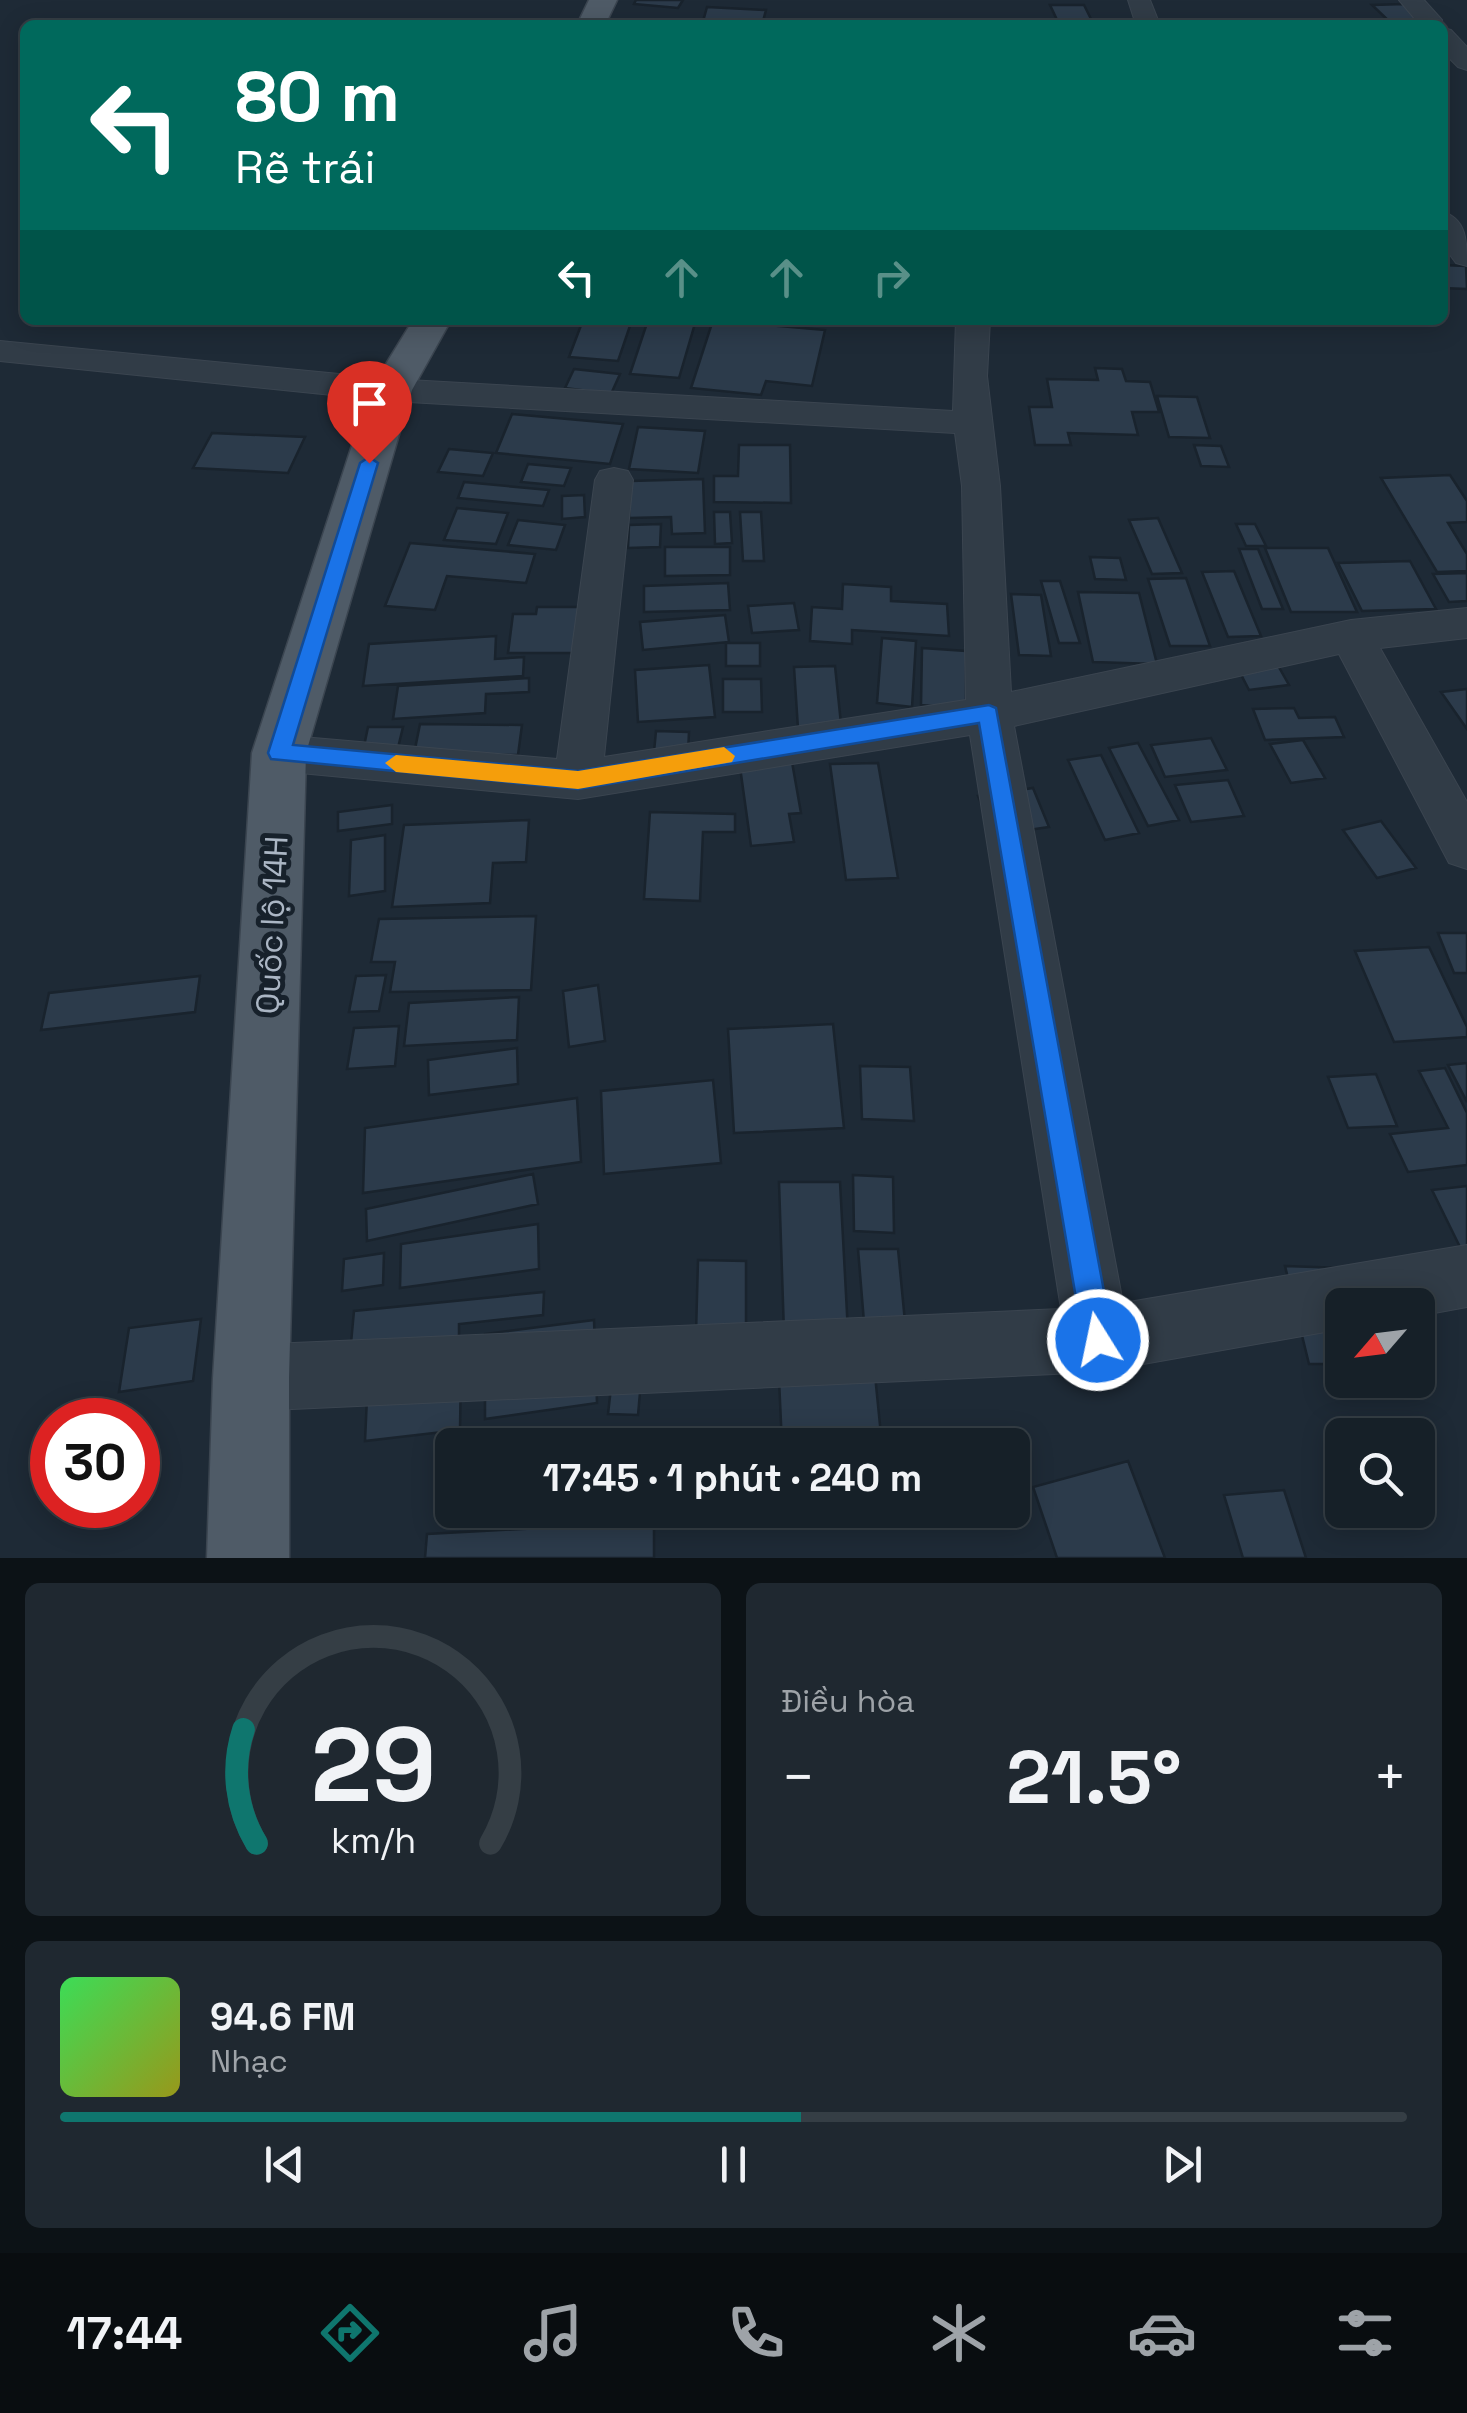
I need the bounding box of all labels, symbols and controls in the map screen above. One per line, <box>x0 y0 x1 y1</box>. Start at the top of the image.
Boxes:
text: 80 m <box>235 52 400 141</box>
icon: left <box>70 60 200 190</box>
text: Rẽ trái <box>235 139 375 196</box>
icon: left <box>549 250 604 305</box>
icon: ahead <box>654 250 709 305</box>
icon: ahead <box>759 250 814 305</box>
icon: right <box>864 250 919 305</box>
pin <box>327 361 412 464</box>
icon: arrive <box>342 376 397 431</box>
street label: Quốc lộ 14H <box>247 835 297 1015</box>
position arrow <box>1046 1288 1150 1392</box>
north arrow <box>1325 1288 1435 1398</box>
map controls <box>1325 1288 1435 1528</box>
speed limit sign: 30 <box>30 1398 160 1528</box>
button: search <box>1325 1418 1435 1528</box>
text: 17:45 · 1 phút · 240 m <box>543 1454 922 1502</box>
text: Điều hòa <box>781 1681 915 1721</box>
text: 29 <box>310 1699 436 1831</box>
text: 21.5° <box>1006 1729 1182 1825</box>
text: − <box>781 1742 815 1812</box>
text: + <box>1373 1742 1407 1812</box>
text: km/h <box>330 1818 416 1863</box>
text: 94.6 FM <box>210 1993 356 2041</box>
text: Nhạc <box>210 2041 288 2081</box>
icon: previous <box>257 2137 312 2192</box>
icon: pause <box>706 2137 761 2192</box>
icon: next <box>1155 2137 1210 2192</box>
icon: directions <box>315 2298 385 2368</box>
icon: music <box>518 2298 588 2368</box>
icon: phone <box>721 2298 791 2368</box>
icon: climate <box>924 2298 994 2368</box>
icon: car <box>1127 2298 1197 2368</box>
icon: filters <box>1330 2298 1400 2368</box>
text: 17:44 <box>67 2305 182 2362</box>

